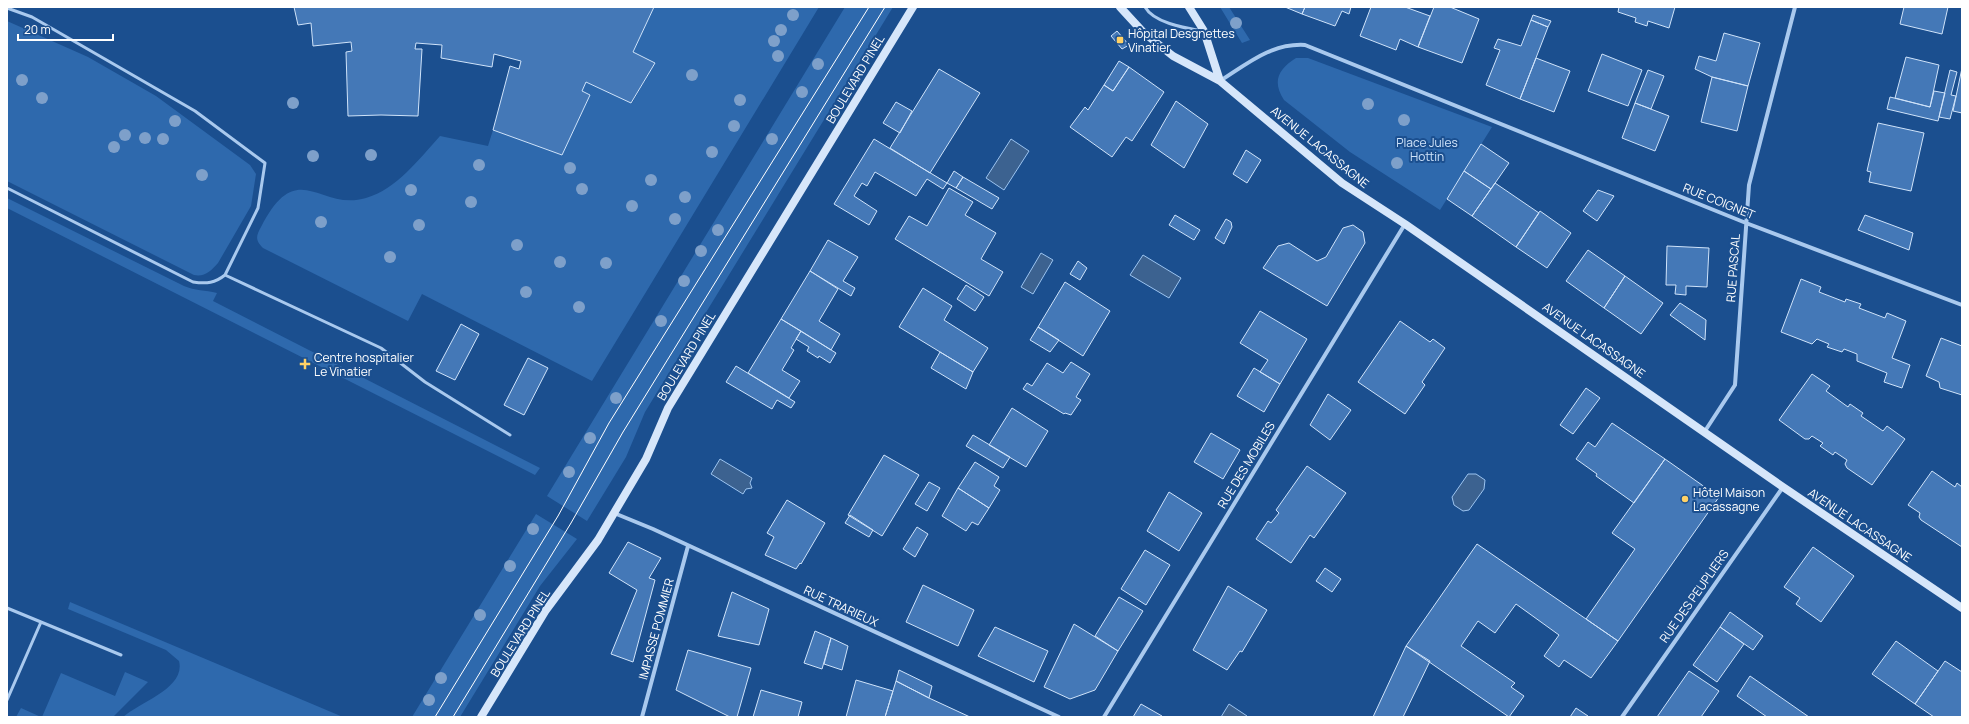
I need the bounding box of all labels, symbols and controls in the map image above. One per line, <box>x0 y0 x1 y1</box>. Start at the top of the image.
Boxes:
scale bar <box>18 16 113 42</box>
text: 20 m <box>24 21 51 38</box>
place label: Hôpital Desgnettes Vinatier <box>1128 25 1235 56</box>
street label: BOULEVARD PINEL <box>822 31 888 127</box>
marker: Hôpital Desgnettes Vinatier <box>1115 35 1125 45</box>
street label: AVENUE LACASSAGNE <box>1267 102 1373 192</box>
park label: Place Jules Hottin <box>1396 134 1458 165</box>
street label: RUE COIGNET <box>1681 179 1758 223</box>
street label: RUE PASCAL <box>1722 233 1744 303</box>
street label: AVENUE LACASSAGNE <box>1539 298 1649 382</box>
street label: BOULEVARD PINEL <box>653 308 719 404</box>
place label: Centre hospitalier Le Vinatier <box>314 349 414 380</box>
marker: Centre hospitalier Le Vinatier <box>299 358 311 370</box>
street label: RUE DES MOBILES <box>1213 418 1279 512</box>
place label: Hôtel Maison Lacassagne <box>1693 484 1765 515</box>
street label: AVENUE LACASSAGNE <box>1805 484 1915 566</box>
marker: Hôtel Maison Lacassagne <box>1680 494 1690 504</box>
street label: RUE DES PEUPLIERS <box>1655 546 1733 646</box>
street label: IMPASSE POMMIER <box>634 576 678 682</box>
street label: RUE TRARIEUX <box>801 581 882 631</box>
street label: BOULEVARD PINEL <box>486 586 554 680</box>

